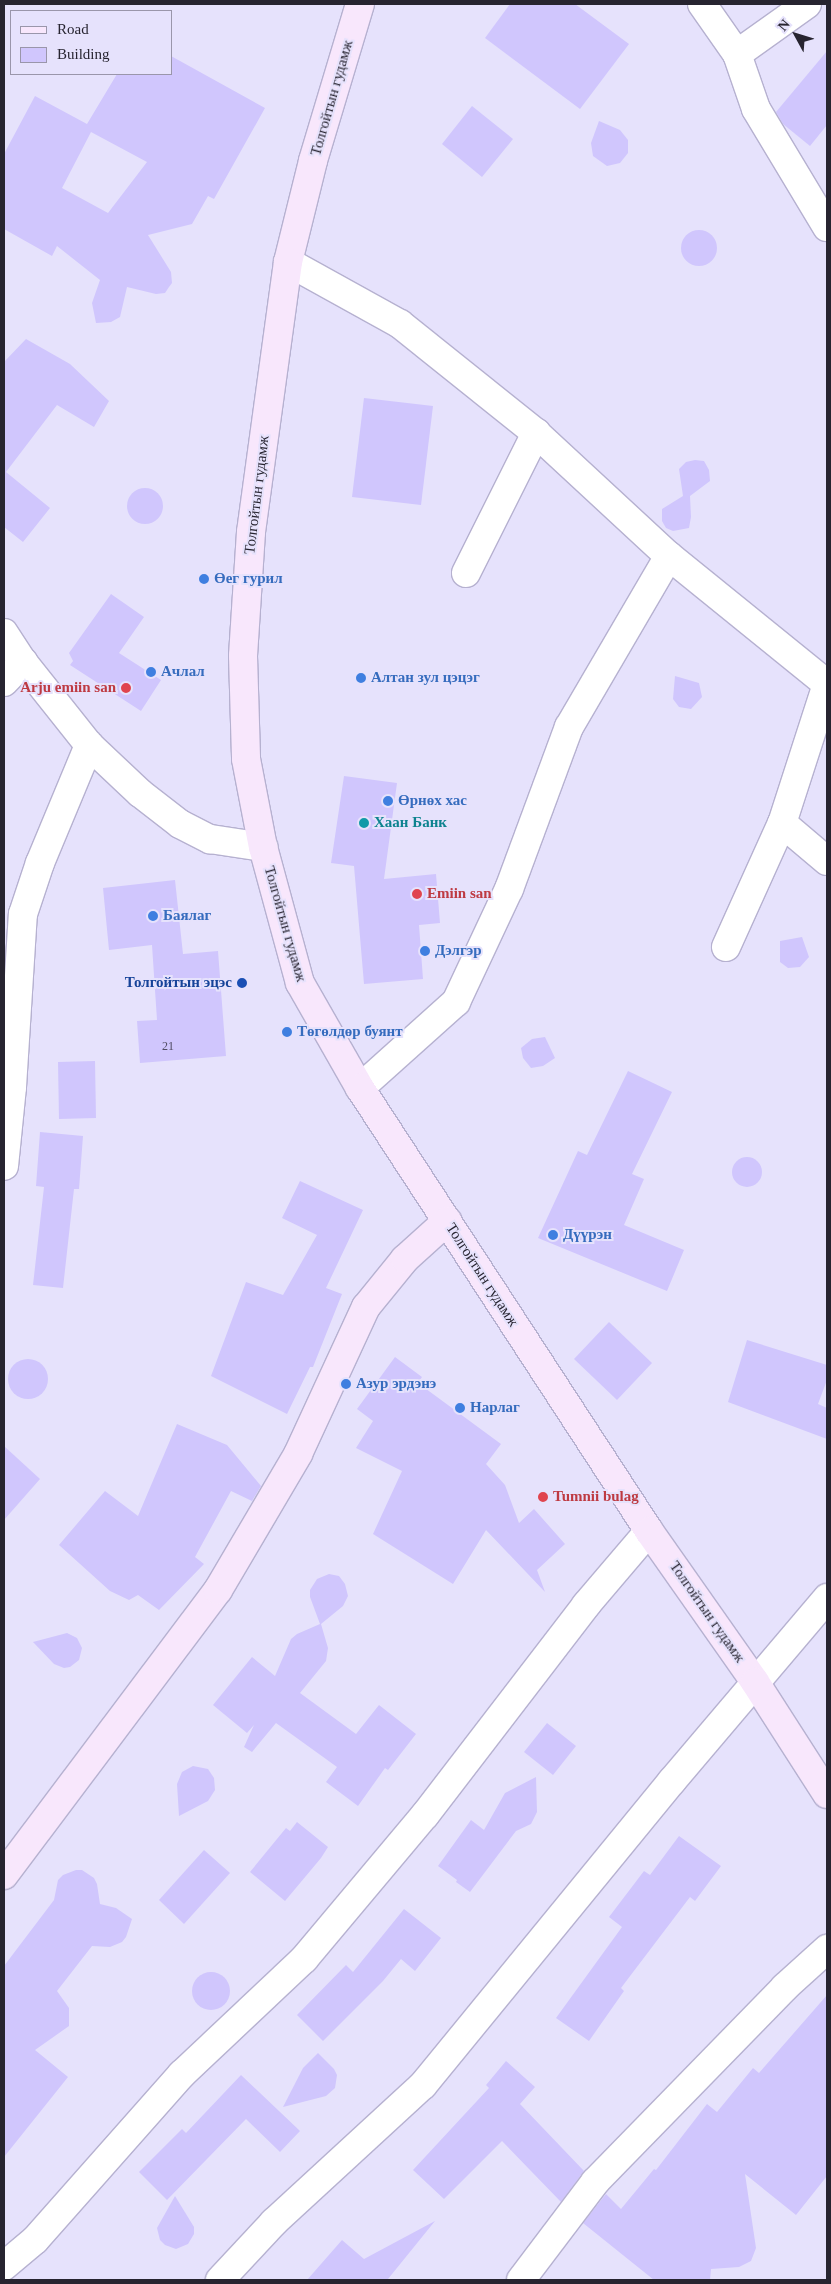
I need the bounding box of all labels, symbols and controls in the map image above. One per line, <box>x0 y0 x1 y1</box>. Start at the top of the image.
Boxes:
legend <box>10 10 172 75</box>
north arrow <box>771 10 821 60</box>
text: N <box>775 17 793 34</box>
text: Road <box>57 21 89 37</box>
street label: Толгойтын гудамж <box>307 38 357 158</box>
text: Building <box>57 46 110 62</box>
street label: Толгойтын гудамж <box>241 435 273 555</box>
place label: Өег гурил <box>214 570 283 588</box>
marker: Өег гурил <box>198 573 210 585</box>
place label: Ачлал <box>161 663 205 681</box>
marker: Ачлал <box>145 666 157 678</box>
place label: Алтан зул цэцэг <box>371 669 480 687</box>
marker: Алтан зул цэцэг <box>355 672 367 684</box>
place label: Arju emiin san <box>20 679 116 697</box>
marker: Arju emiin san <box>120 682 132 694</box>
place label: Өрнөх хас <box>398 792 467 810</box>
marker: Өрнөх хас <box>382 795 394 807</box>
place label: Хаан Банк <box>374 814 447 832</box>
marker: Хаан Банк <box>358 817 370 829</box>
street label: Толгойтын гудамж <box>260 864 310 984</box>
place label: Emiin san <box>427 885 492 903</box>
marker: Emiin san <box>411 888 423 900</box>
place label: Баялаг <box>163 907 211 925</box>
marker: Баялаг <box>147 910 159 922</box>
place label: Дэлгэр <box>435 942 482 960</box>
marker: Дэлгэр <box>419 945 431 957</box>
place label: Толгойтын эцэс <box>125 974 232 992</box>
marker: Толгойтын эцэс <box>236 977 248 989</box>
place label: Төгөлдөр буянт <box>297 1023 403 1041</box>
marker: Төгөлдөр буянт <box>281 1026 293 1038</box>
house number: 21 <box>162 1040 174 1054</box>
street label: Толгойтын гудамж <box>442 1220 522 1330</box>
place label: Дүүрэн <box>563 1226 612 1244</box>
marker: Дүүрэн <box>547 1229 559 1241</box>
place label: Азур эрдэнэ <box>356 1375 436 1393</box>
marker: Азур эрдэнэ <box>340 1378 352 1390</box>
place label: Нарлаг <box>470 1399 520 1417</box>
marker: Нарлаг <box>454 1402 466 1414</box>
place label: Tumnii bulag <box>553 1488 639 1506</box>
marker: Tumnii bulag <box>537 1491 549 1503</box>
street label: Толгойтын гудамж <box>665 1558 749 1666</box>

